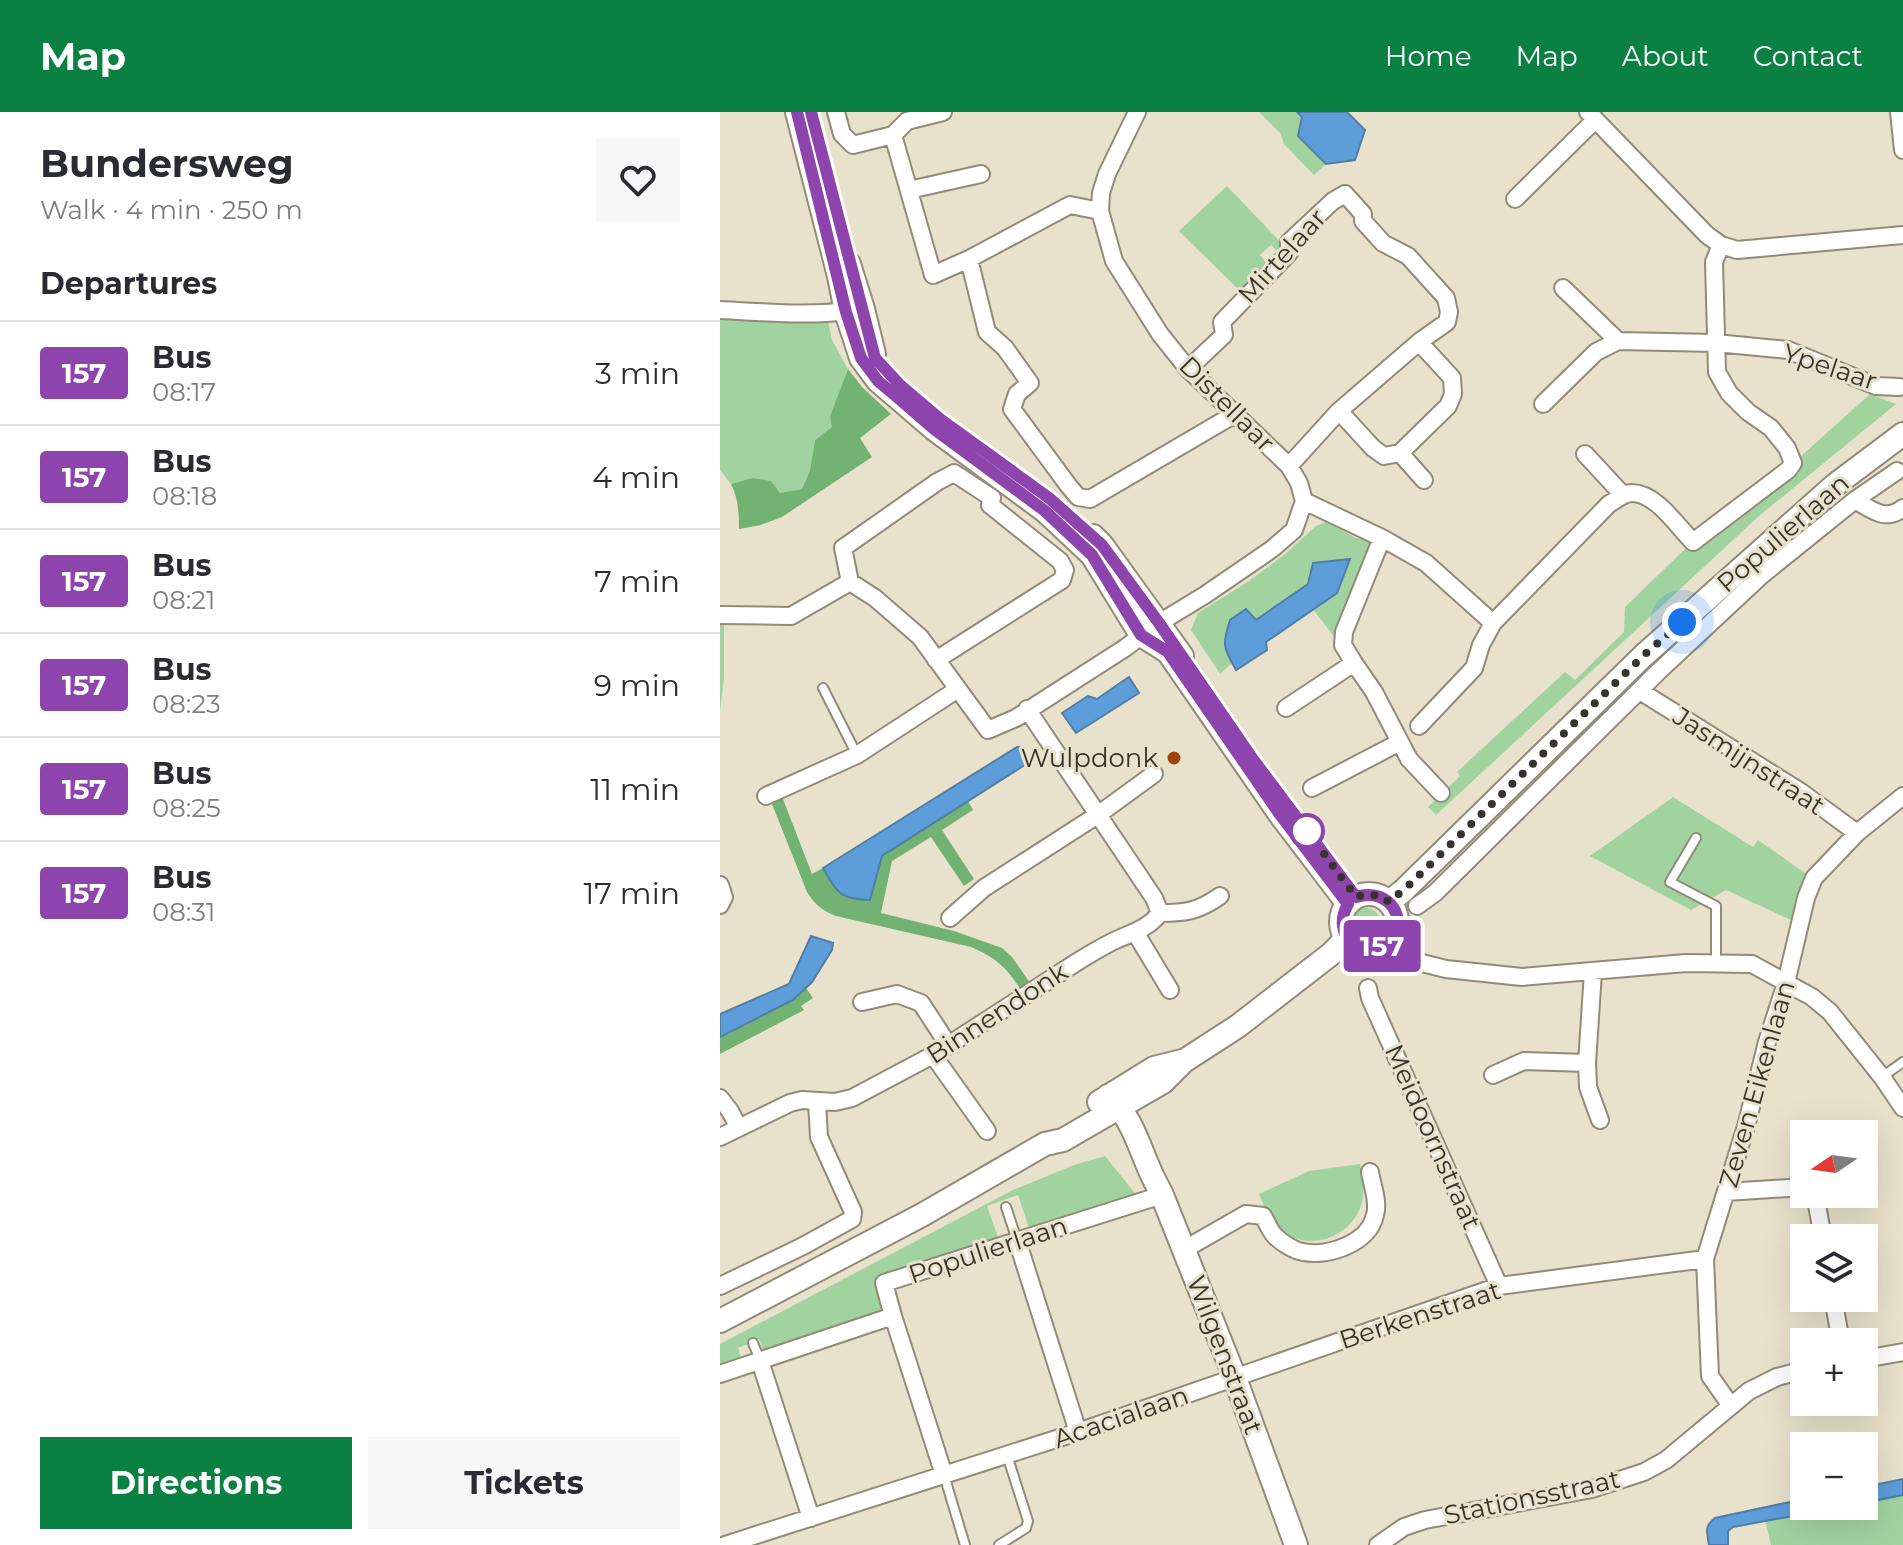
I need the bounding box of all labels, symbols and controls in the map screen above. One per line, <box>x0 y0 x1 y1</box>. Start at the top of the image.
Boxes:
text: Map <box>40 33 126 80</box>
text: Home <box>1385 39 1472 73</box>
text: Map <box>1516 39 1578 73</box>
text: About <box>1622 39 1709 73</box>
text: Contact <box>1753 39 1863 73</box>
button: heart <box>596 138 680 222</box>
text: Bundersweg <box>40 140 294 187</box>
text: Walk · 4 min · 250 m <box>40 194 303 226</box>
street label: Mirtelaar <box>1231 202 1333 310</box>
text: Departures <box>40 265 217 302</box>
street label: Ypelaar <box>1779 337 1881 397</box>
text: Bus <box>152 339 212 376</box>
street label: Distellaar <box>1173 350 1281 458</box>
text: 3 min <box>595 355 680 392</box>
text: 157 <box>62 356 106 390</box>
text: 08:17 <box>152 376 216 408</box>
text: Bus <box>152 443 212 480</box>
text: 4 min <box>592 459 680 496</box>
text: 157 <box>62 460 106 494</box>
street label: Populierlaan <box>1710 467 1856 599</box>
text: 08:18 <box>152 480 217 512</box>
text: Bus <box>152 547 212 584</box>
text: 7 min <box>594 563 680 600</box>
text: 157 <box>62 564 106 598</box>
text: 08:21 <box>152 584 215 616</box>
your location <box>1662 602 1702 642</box>
text: Bus <box>152 651 212 688</box>
text: 9 min <box>594 667 680 704</box>
text: 157 <box>62 668 106 702</box>
text: 08:23 <box>152 688 221 720</box>
street label: Jasmijnstraat <box>1666 700 1831 822</box>
place label: Wulpdonk <box>1021 742 1158 774</box>
marker: Wulpdonk <box>1165 749 1183 767</box>
text: Bus <box>152 755 212 792</box>
text: 11 min <box>590 771 680 808</box>
text: 157 <box>62 772 106 806</box>
text: 08:25 <box>152 792 221 824</box>
unlabelled marker <box>1290 814 1324 848</box>
text: Bus <box>152 859 212 896</box>
text: 17 min <box>583 875 680 912</box>
text: 157 <box>62 876 106 910</box>
text: 08:31 <box>152 896 215 928</box>
line badge: 157 <box>1336 920 1428 972</box>
text: 157 <box>1360 929 1404 963</box>
street label: Binnendonk <box>920 955 1074 1071</box>
street label: Zeven Eikenlaan <box>1712 977 1802 1191</box>
street label: Meidoornstraat <box>1378 1039 1488 1235</box>
north arrow <box>1790 1120 1878 1208</box>
map controls <box>1790 1120 1878 1520</box>
street label: Populierlaan <box>905 1209 1071 1291</box>
button: layers <box>1790 1224 1878 1312</box>
street label: Wilgenstraat <box>1180 1271 1270 1439</box>
street label: Berkenstraat <box>1335 1274 1505 1356</box>
button: + <box>1790 1328 1878 1416</box>
street label: Acacialaan <box>1049 1379 1193 1455</box>
button: − <box>1790 1432 1878 1520</box>
button: Directions <box>40 1437 352 1529</box>
button: Tickets <box>368 1437 680 1529</box>
street label: Stationsstraat <box>1441 1463 1623 1531</box>

